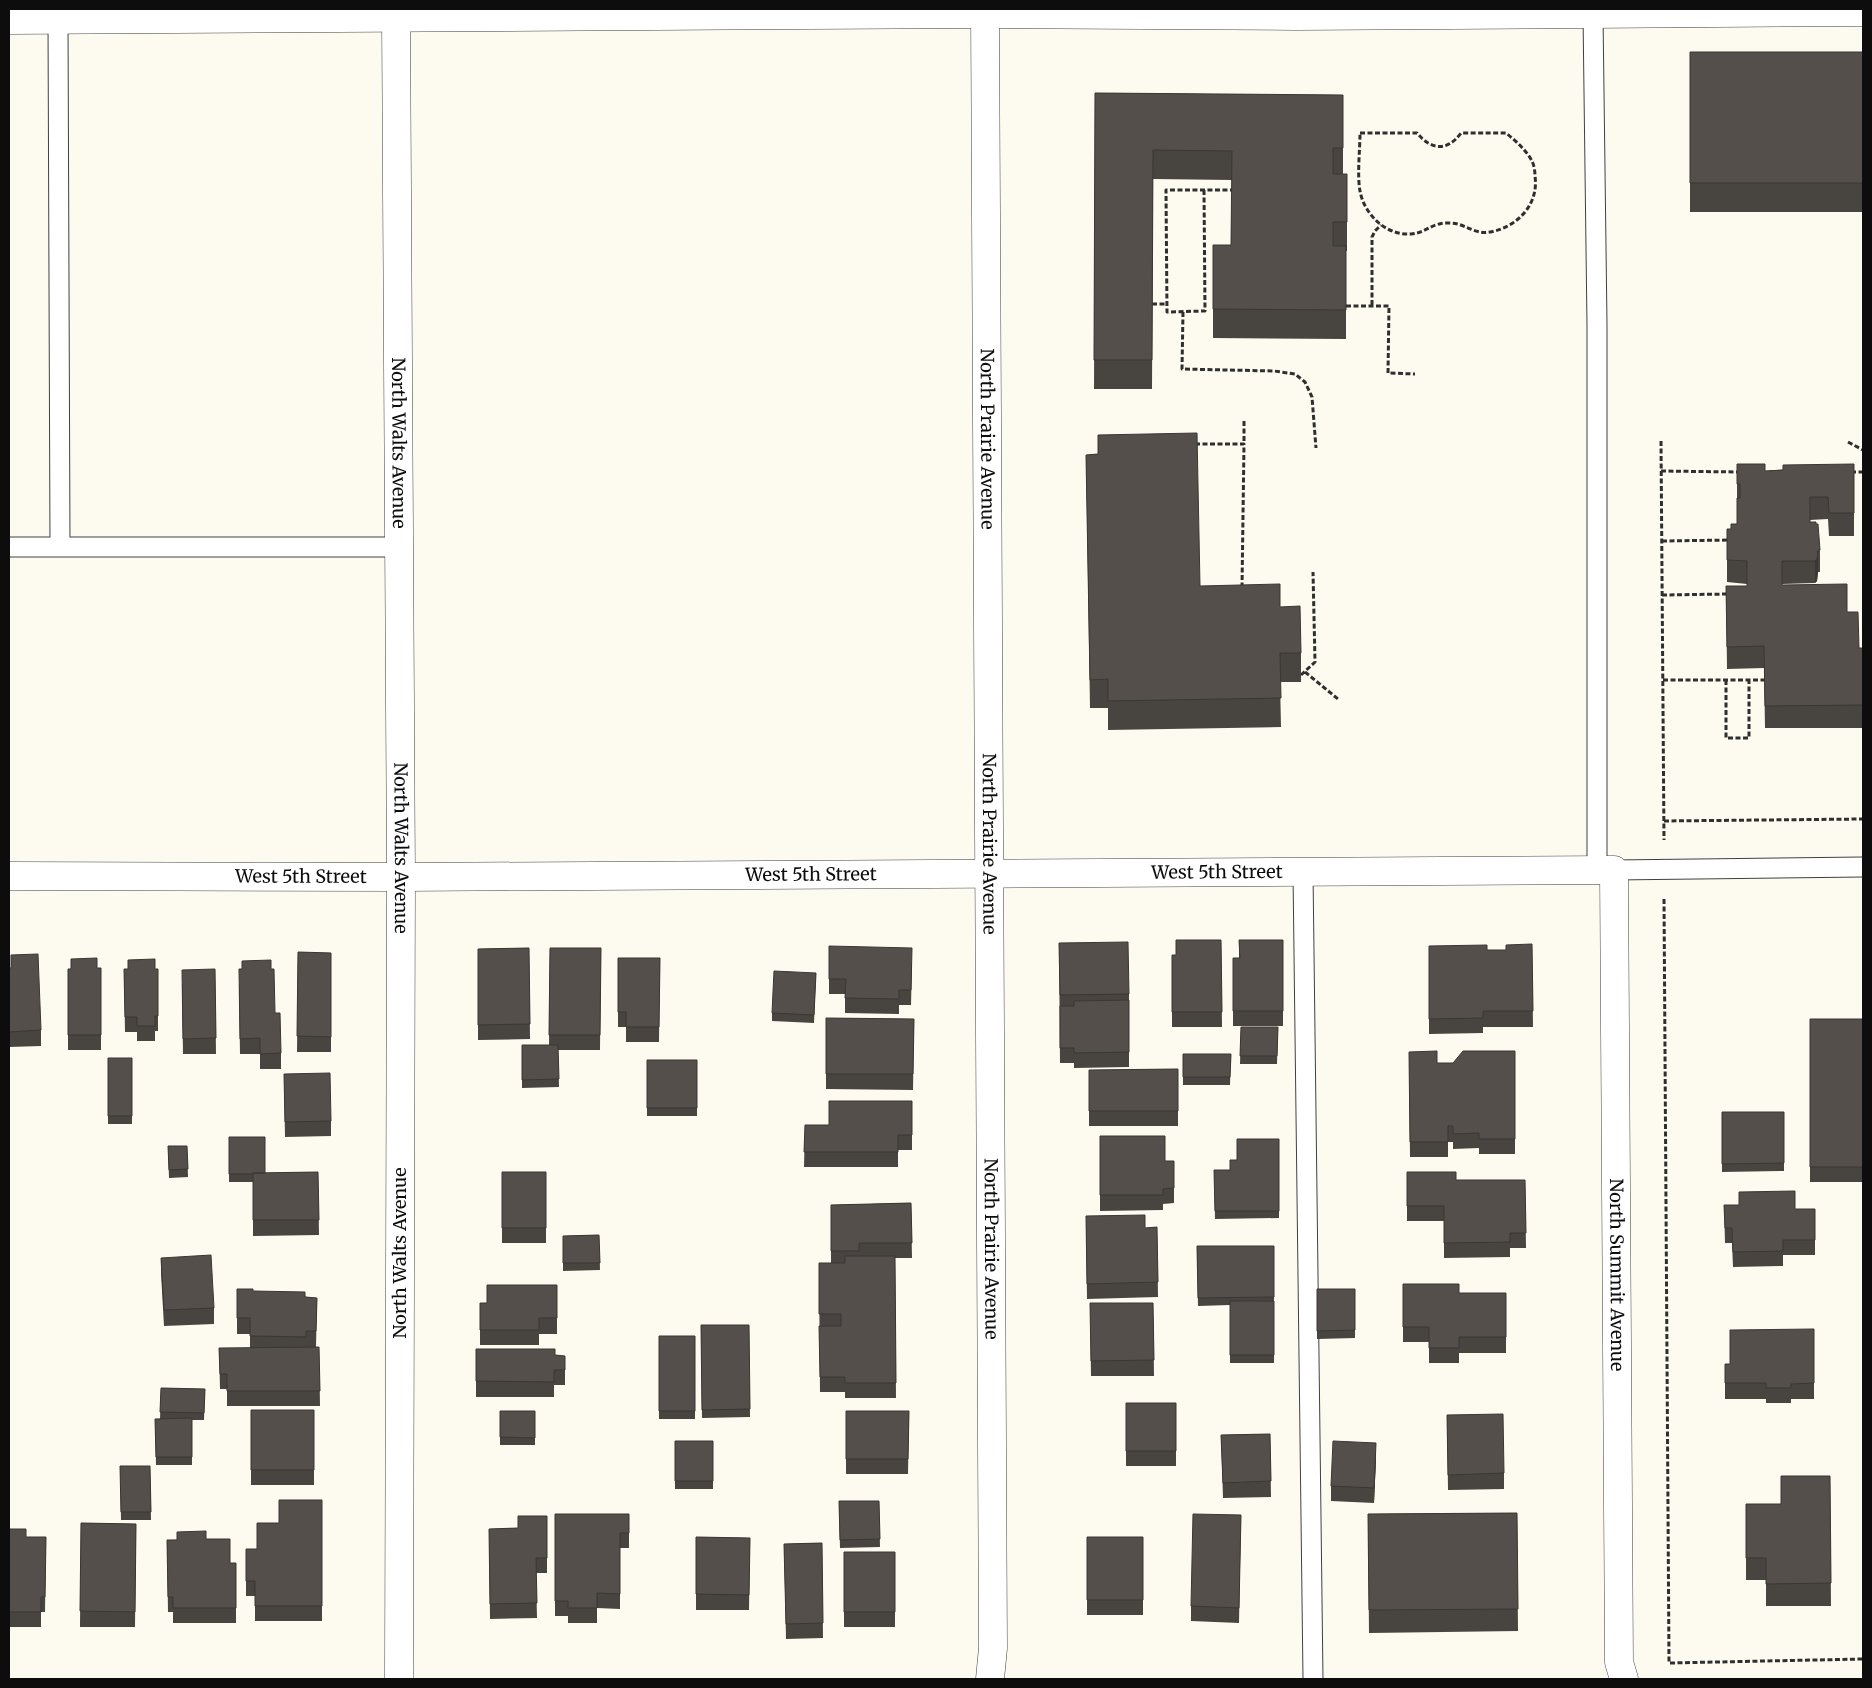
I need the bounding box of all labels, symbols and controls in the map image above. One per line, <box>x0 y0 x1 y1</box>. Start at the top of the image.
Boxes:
street label: North Prairie Avenue <box>976 348 1000 530</box>
street label: North Walts Avenue <box>387 357 411 529</box>
street label: North Prairie Avenue <box>978 753 1002 935</box>
street label: North Walts Avenue <box>389 762 413 934</box>
street label: West 5th Street <box>1150 860 1283 884</box>
street label: West 5th Street <box>744 862 877 886</box>
street label: West 5th Street <box>234 865 367 888</box>
street label: North Prairie Avenue <box>980 1158 1003 1340</box>
street label: North Walts Avenue <box>388 1167 411 1339</box>
street label: North Summit Avenue <box>1605 1178 1629 1371</box>

